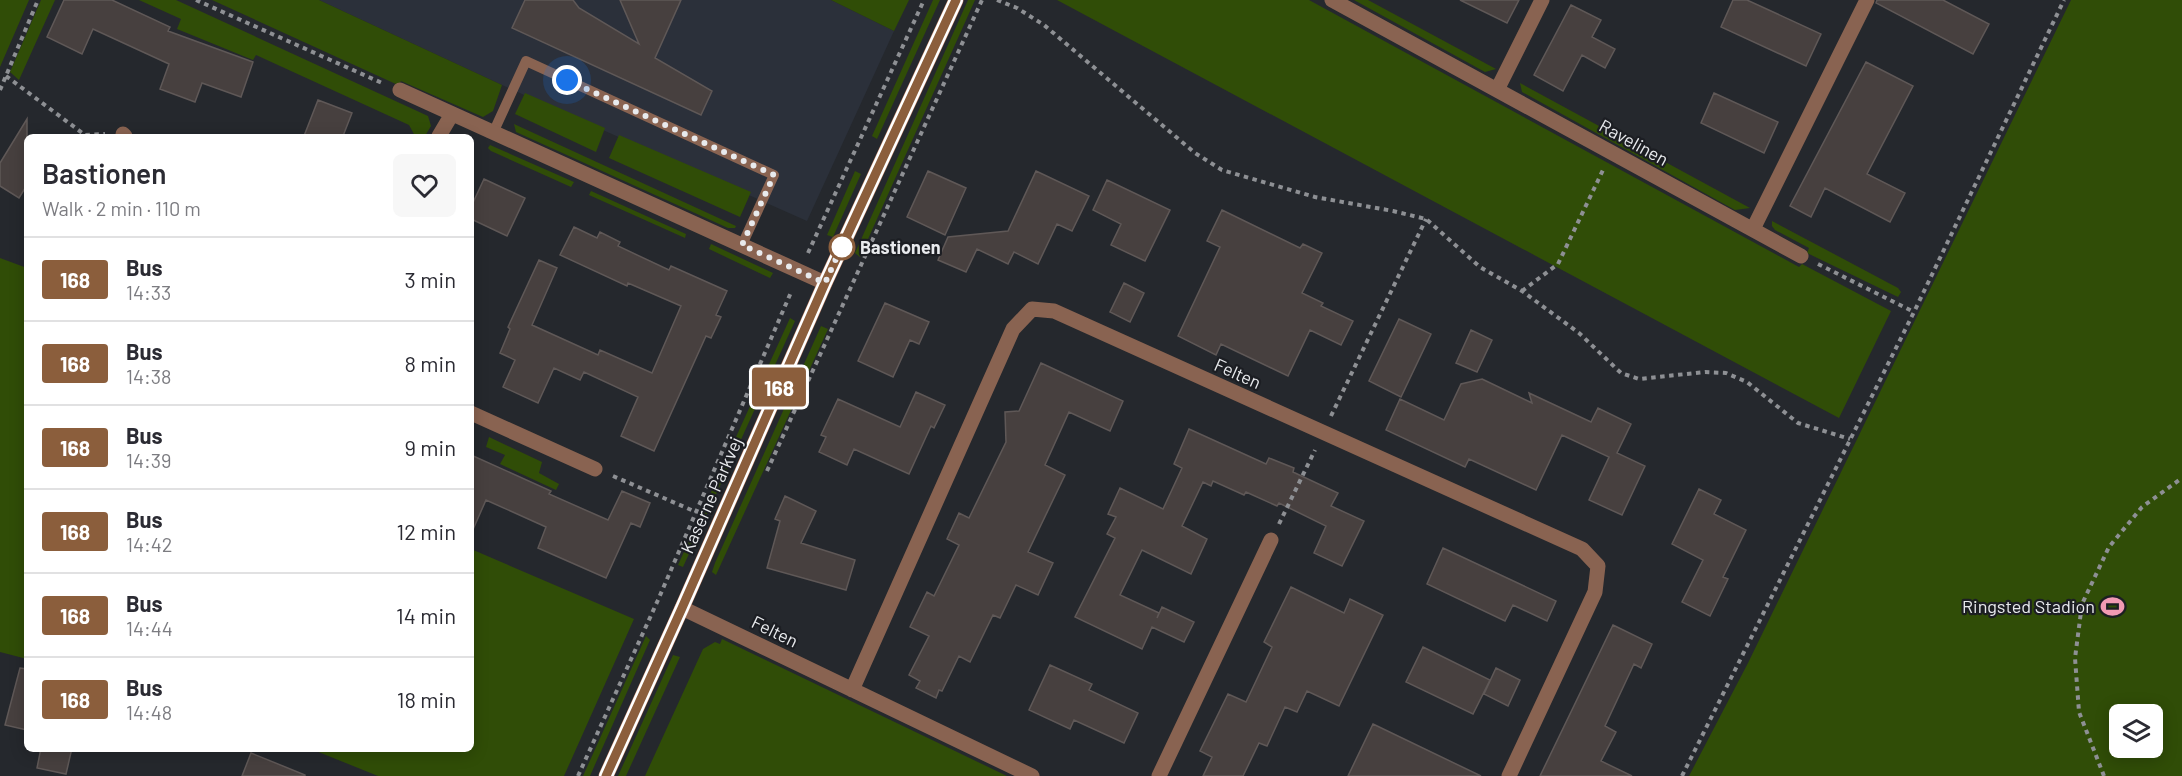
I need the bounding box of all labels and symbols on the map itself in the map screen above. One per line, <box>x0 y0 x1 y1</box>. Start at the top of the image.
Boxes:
your location <box>552 65 582 95</box>
street label: Ravelinen <box>1596 114 1672 170</box>
marker: Bastionen <box>829 234 855 260</box>
place label: Bastionen <box>860 236 941 258</box>
street label: Felten <box>1211 353 1265 393</box>
line badge: 168 <box>744 368 814 406</box>
street label: Kaserne Parkvej <box>675 433 747 557</box>
sports icon: Ringsted Stadion <box>2100 593 2126 619</box>
place label: Ringsted Stadion <box>1962 595 2095 617</box>
street label: Felten <box>748 610 802 652</box>

